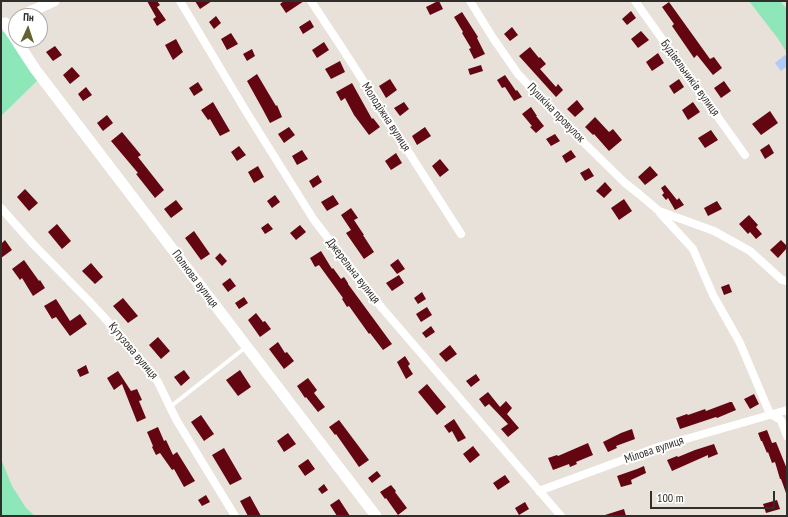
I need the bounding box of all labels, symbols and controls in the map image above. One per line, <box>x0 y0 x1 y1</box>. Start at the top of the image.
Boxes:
north arrow <box>8 8 48 48</box>
text: Пн <box>23 10 34 24</box>
street label: Будівельників вулиця <box>657 37 723 119</box>
street label: Молодіжна вулиця <box>358 80 414 154</box>
street label: Пушкіна провулок <box>524 80 588 146</box>
street label: Джерельна вулиця <box>323 235 383 307</box>
street label: Полнова вулиця <box>169 247 221 311</box>
street label: Кутузова вулиця <box>105 320 161 382</box>
street label: Мілова вулиця <box>622 433 686 467</box>
scale bar <box>652 483 777 509</box>
text: 100 m <box>657 490 684 505</box>

